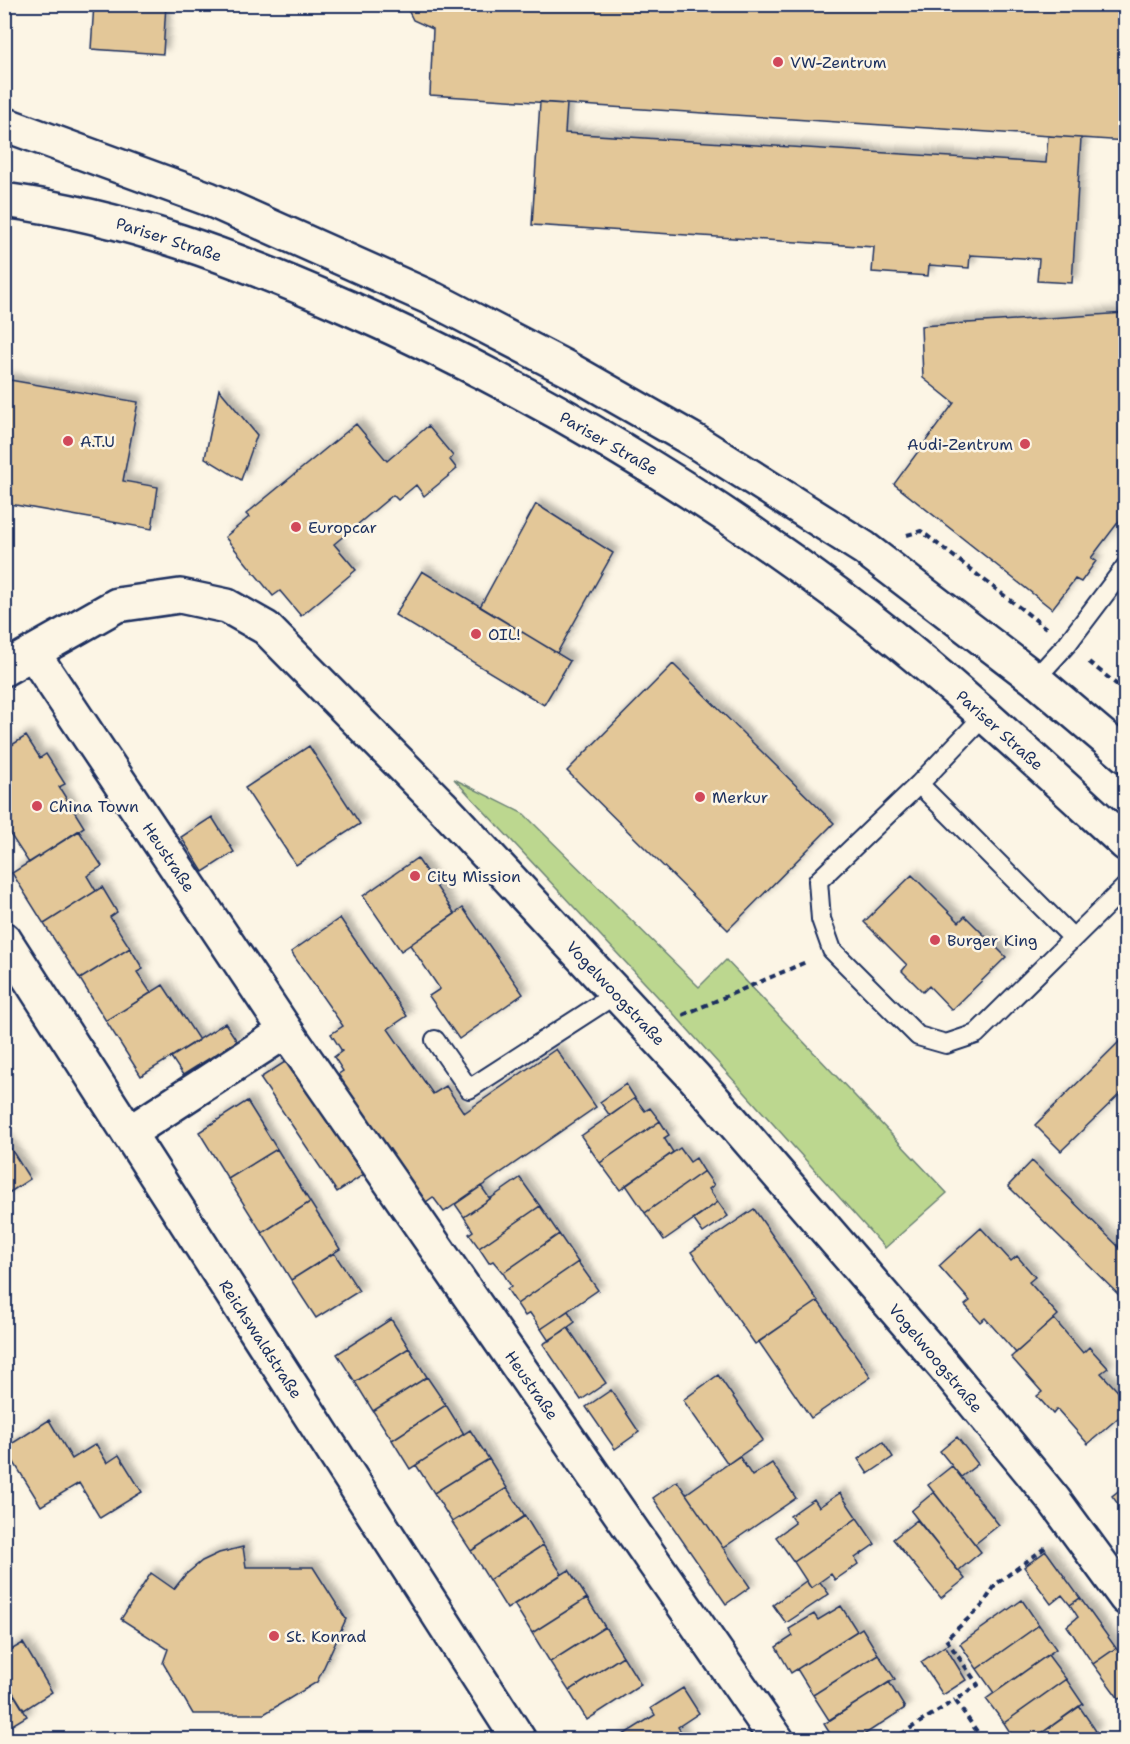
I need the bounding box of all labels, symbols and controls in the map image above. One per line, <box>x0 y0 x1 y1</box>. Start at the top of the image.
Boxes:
place label: VW-Zentrum <box>790 52 887 73</box>
marker: VW-Zentrum <box>771 55 785 69</box>
street label: Pariser Straße <box>113 212 225 267</box>
street label: Pariser Straße <box>556 407 662 480</box>
place label: A.T.U <box>80 431 115 452</box>
marker: A.T.U <box>61 434 75 448</box>
place label: Audi-Zentrum <box>907 434 1013 455</box>
marker: Audi-Zentrum <box>1018 437 1032 451</box>
place label: Europcar <box>308 517 377 538</box>
marker: Europcar <box>289 520 303 534</box>
place label: OIL! <box>488 624 521 645</box>
marker: OIL! <box>469 627 483 641</box>
street label: Pariser Straße <box>952 686 1048 775</box>
place label: Merkur <box>712 787 768 808</box>
marker: Merkur <box>693 790 707 804</box>
place label: China Town <box>49 796 139 817</box>
marker: China Town <box>30 799 44 813</box>
street label: Heustraße <box>138 818 200 896</box>
place label: City Mission <box>427 866 521 887</box>
marker: City Mission <box>408 869 422 883</box>
place label: Burger King <box>947 930 1038 951</box>
marker: Burger King <box>928 933 942 947</box>
street label: Vogelwoogstraße <box>562 937 670 1050</box>
street label: Reichswaldstraße <box>214 1276 307 1403</box>
street label: Vogelwoogstraße <box>884 1300 987 1417</box>
street label: Heustraße <box>500 1347 563 1424</box>
place label: St. Konrad <box>286 1626 366 1647</box>
marker: St. Konrad <box>267 1629 281 1643</box>

